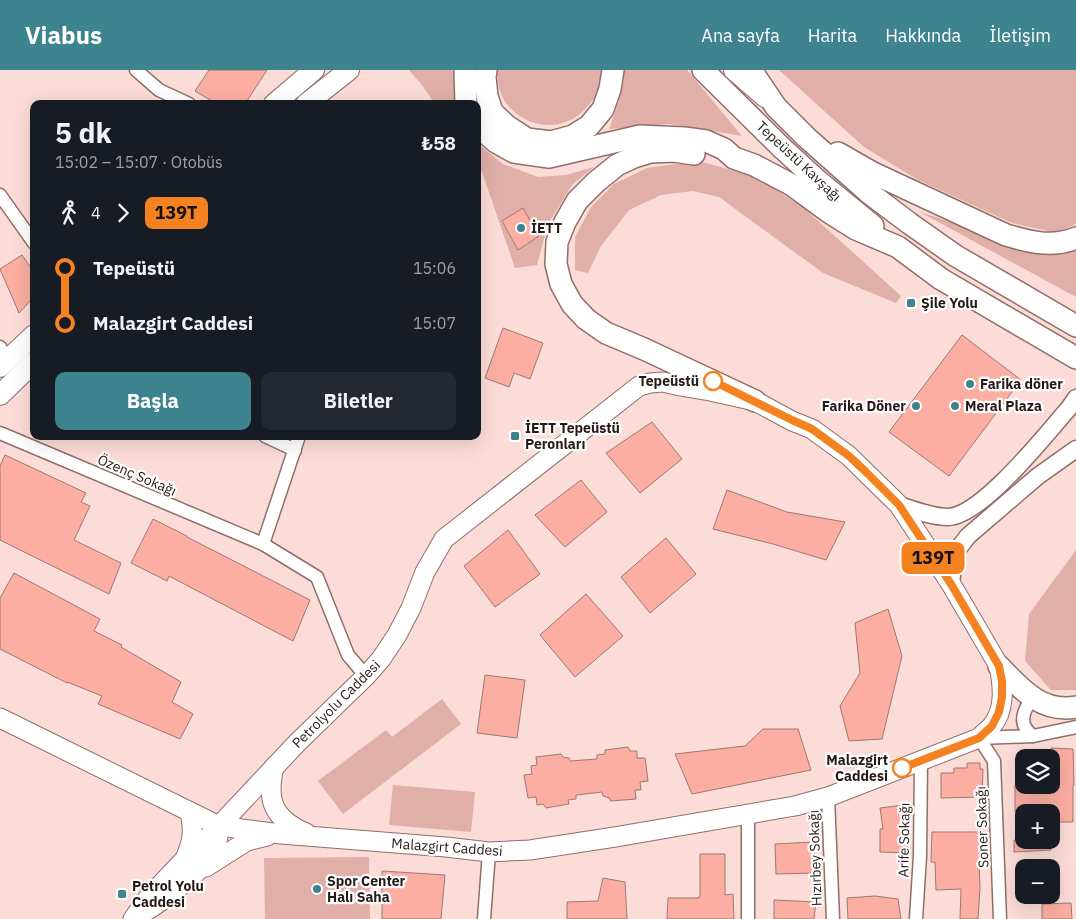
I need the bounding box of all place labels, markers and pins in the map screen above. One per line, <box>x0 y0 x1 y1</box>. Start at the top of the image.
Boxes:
place label: İETT <box>531 219 562 237</box>
marker: İETT <box>515 222 527 234</box>
place label: Şile Yolu <box>921 294 978 312</box>
marker: Şile Yolu <box>905 297 917 309</box>
marker: Tepeüstü <box>703 371 723 391</box>
place label: Tepeüstü <box>638 372 699 390</box>
place label: Farika döner <box>980 375 1063 393</box>
marker: Farika döner <box>964 378 976 390</box>
place label: Farika Döner <box>822 397 906 415</box>
place label: Meral Plaza <box>965 397 1042 415</box>
marker: Farika Döner <box>910 400 922 412</box>
marker: Meral Plaza <box>949 400 961 412</box>
place label: İETT Tepeüstü Peronları <box>525 419 620 453</box>
marker: İETT Tepeüstü Peronları <box>509 430 521 442</box>
place label: Malazgirt Caddesi <box>826 751 888 785</box>
marker: Malazgirt Caddesi <box>892 758 912 778</box>
place label: Spor Center Halı Saha <box>327 872 406 906</box>
place label: Petrol Yolu Caddesi <box>132 877 204 911</box>
marker: Spor Center Halı Saha <box>311 883 323 895</box>
marker: Petrol Yolu Caddesi <box>116 888 128 900</box>

